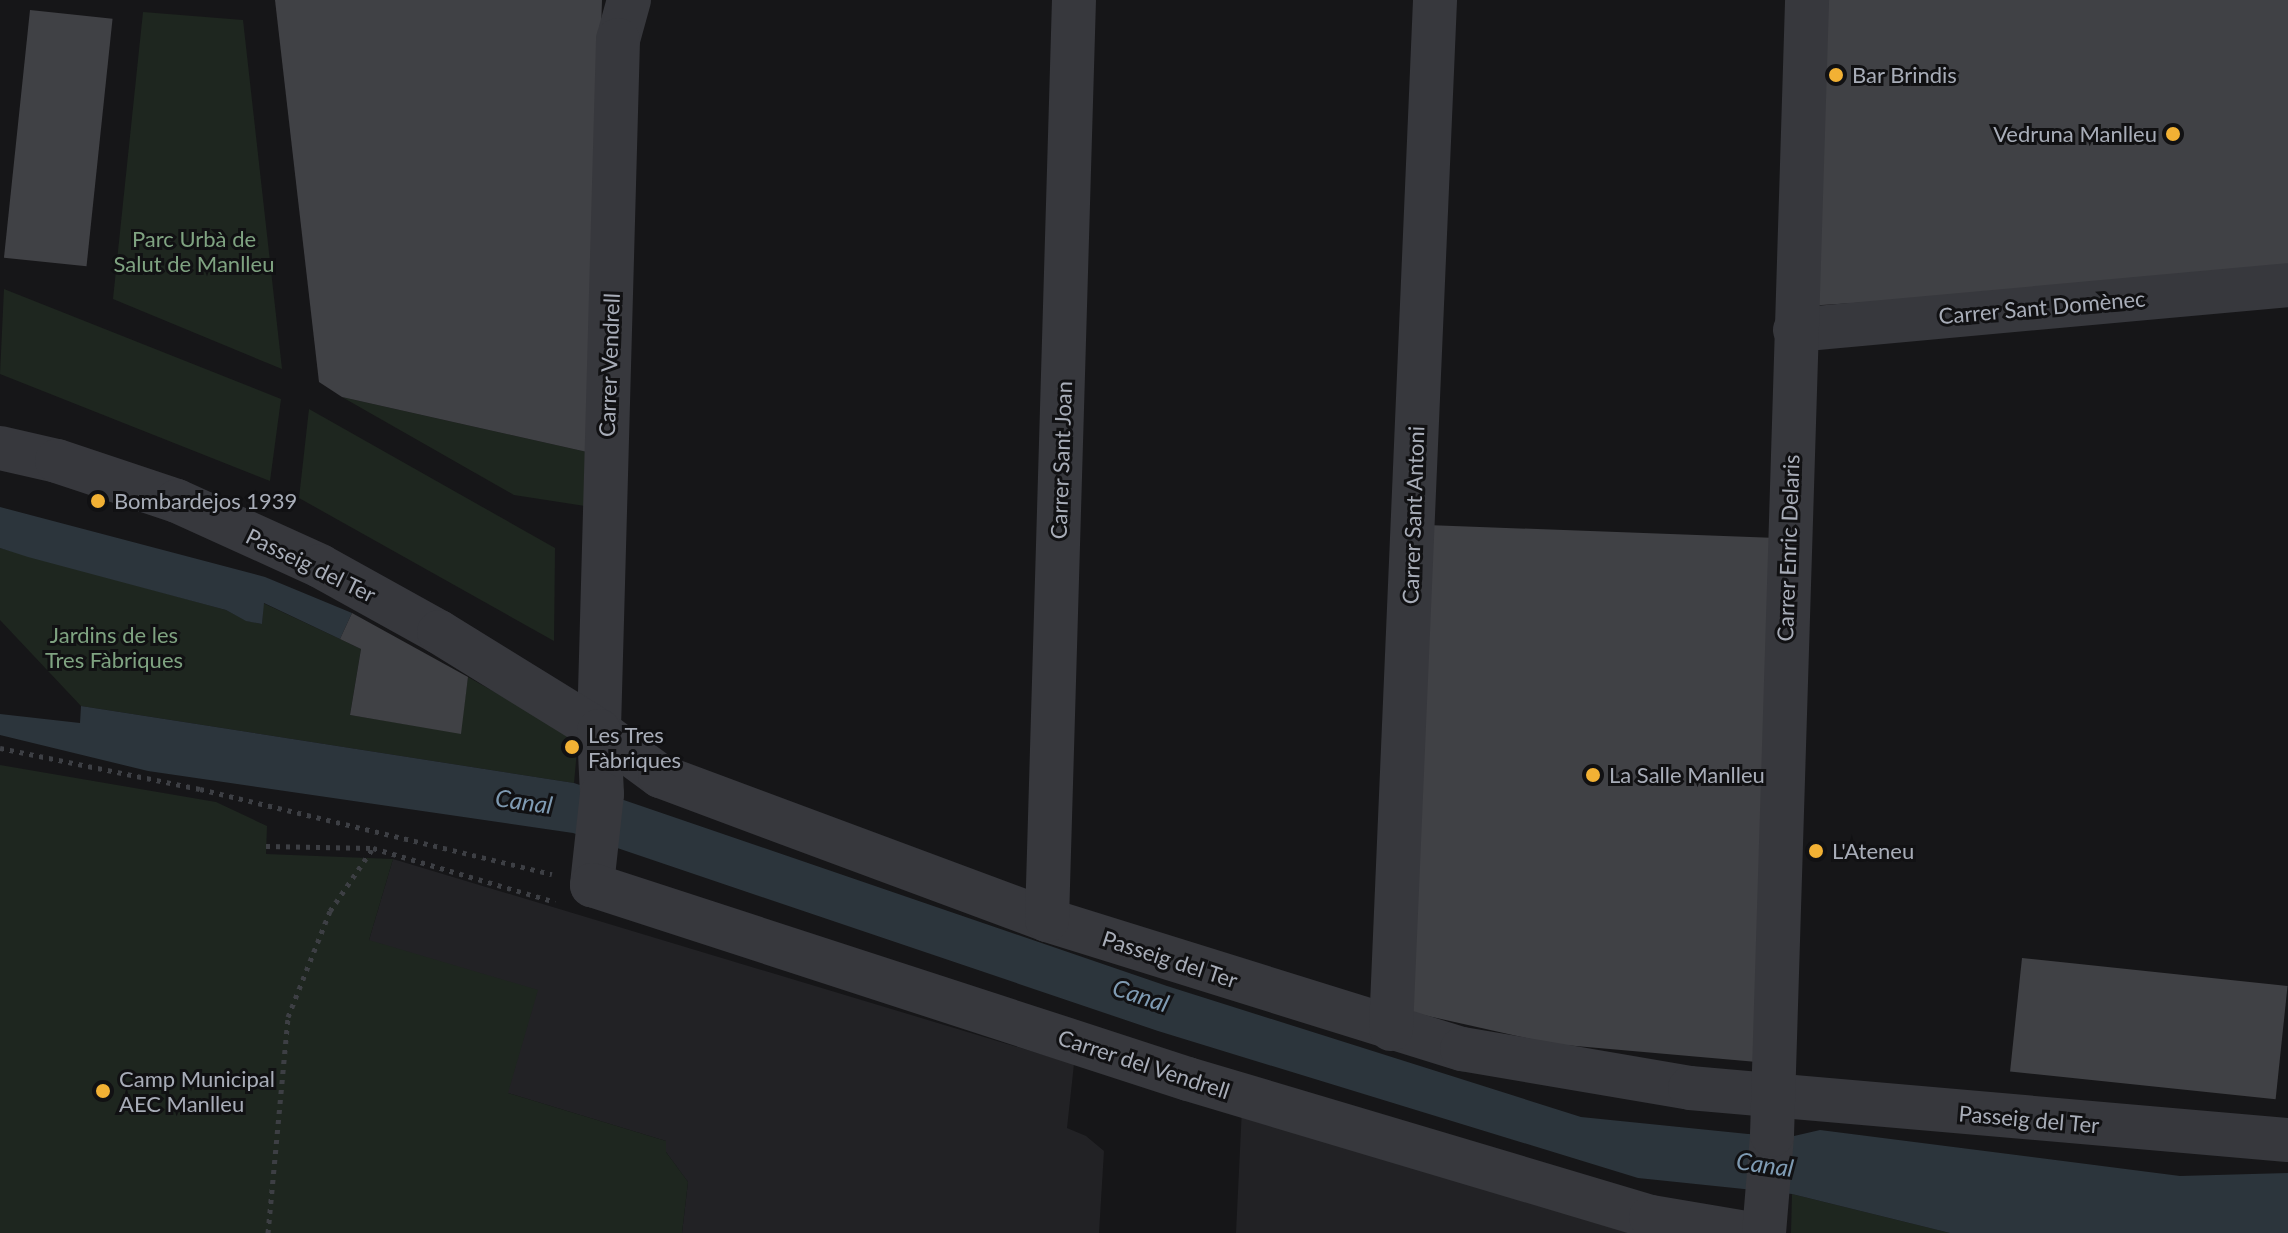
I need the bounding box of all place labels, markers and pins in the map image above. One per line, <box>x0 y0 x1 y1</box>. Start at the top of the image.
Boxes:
place label: Bar Brindis <box>1852 62 1957 88</box>
marker: Bar Brindis <box>1827 66 1845 84</box>
place label: Vedruna Manlleu <box>1993 121 2157 147</box>
marker: Vedruna Manlleu <box>2164 125 2182 143</box>
place label: Bombardejos 1939 <box>114 488 297 514</box>
marker: Bombardejos 1939 <box>89 492 107 510</box>
place label: Les Tres Fàbriques <box>588 721 681 772</box>
marker: Les Tres Fàbriques <box>563 738 581 756</box>
place label: La Salle Manlleu <box>1609 762 1765 788</box>
marker: La Salle Manlleu <box>1584 766 1602 784</box>
place label: L'Ateneu <box>1832 838 1914 864</box>
marker: L'Ateneu <box>1807 842 1825 860</box>
place label: Camp Municipal AEC Manlleu <box>119 1065 275 1116</box>
marker: Camp Municipal AEC Manlleu <box>94 1082 112 1100</box>

